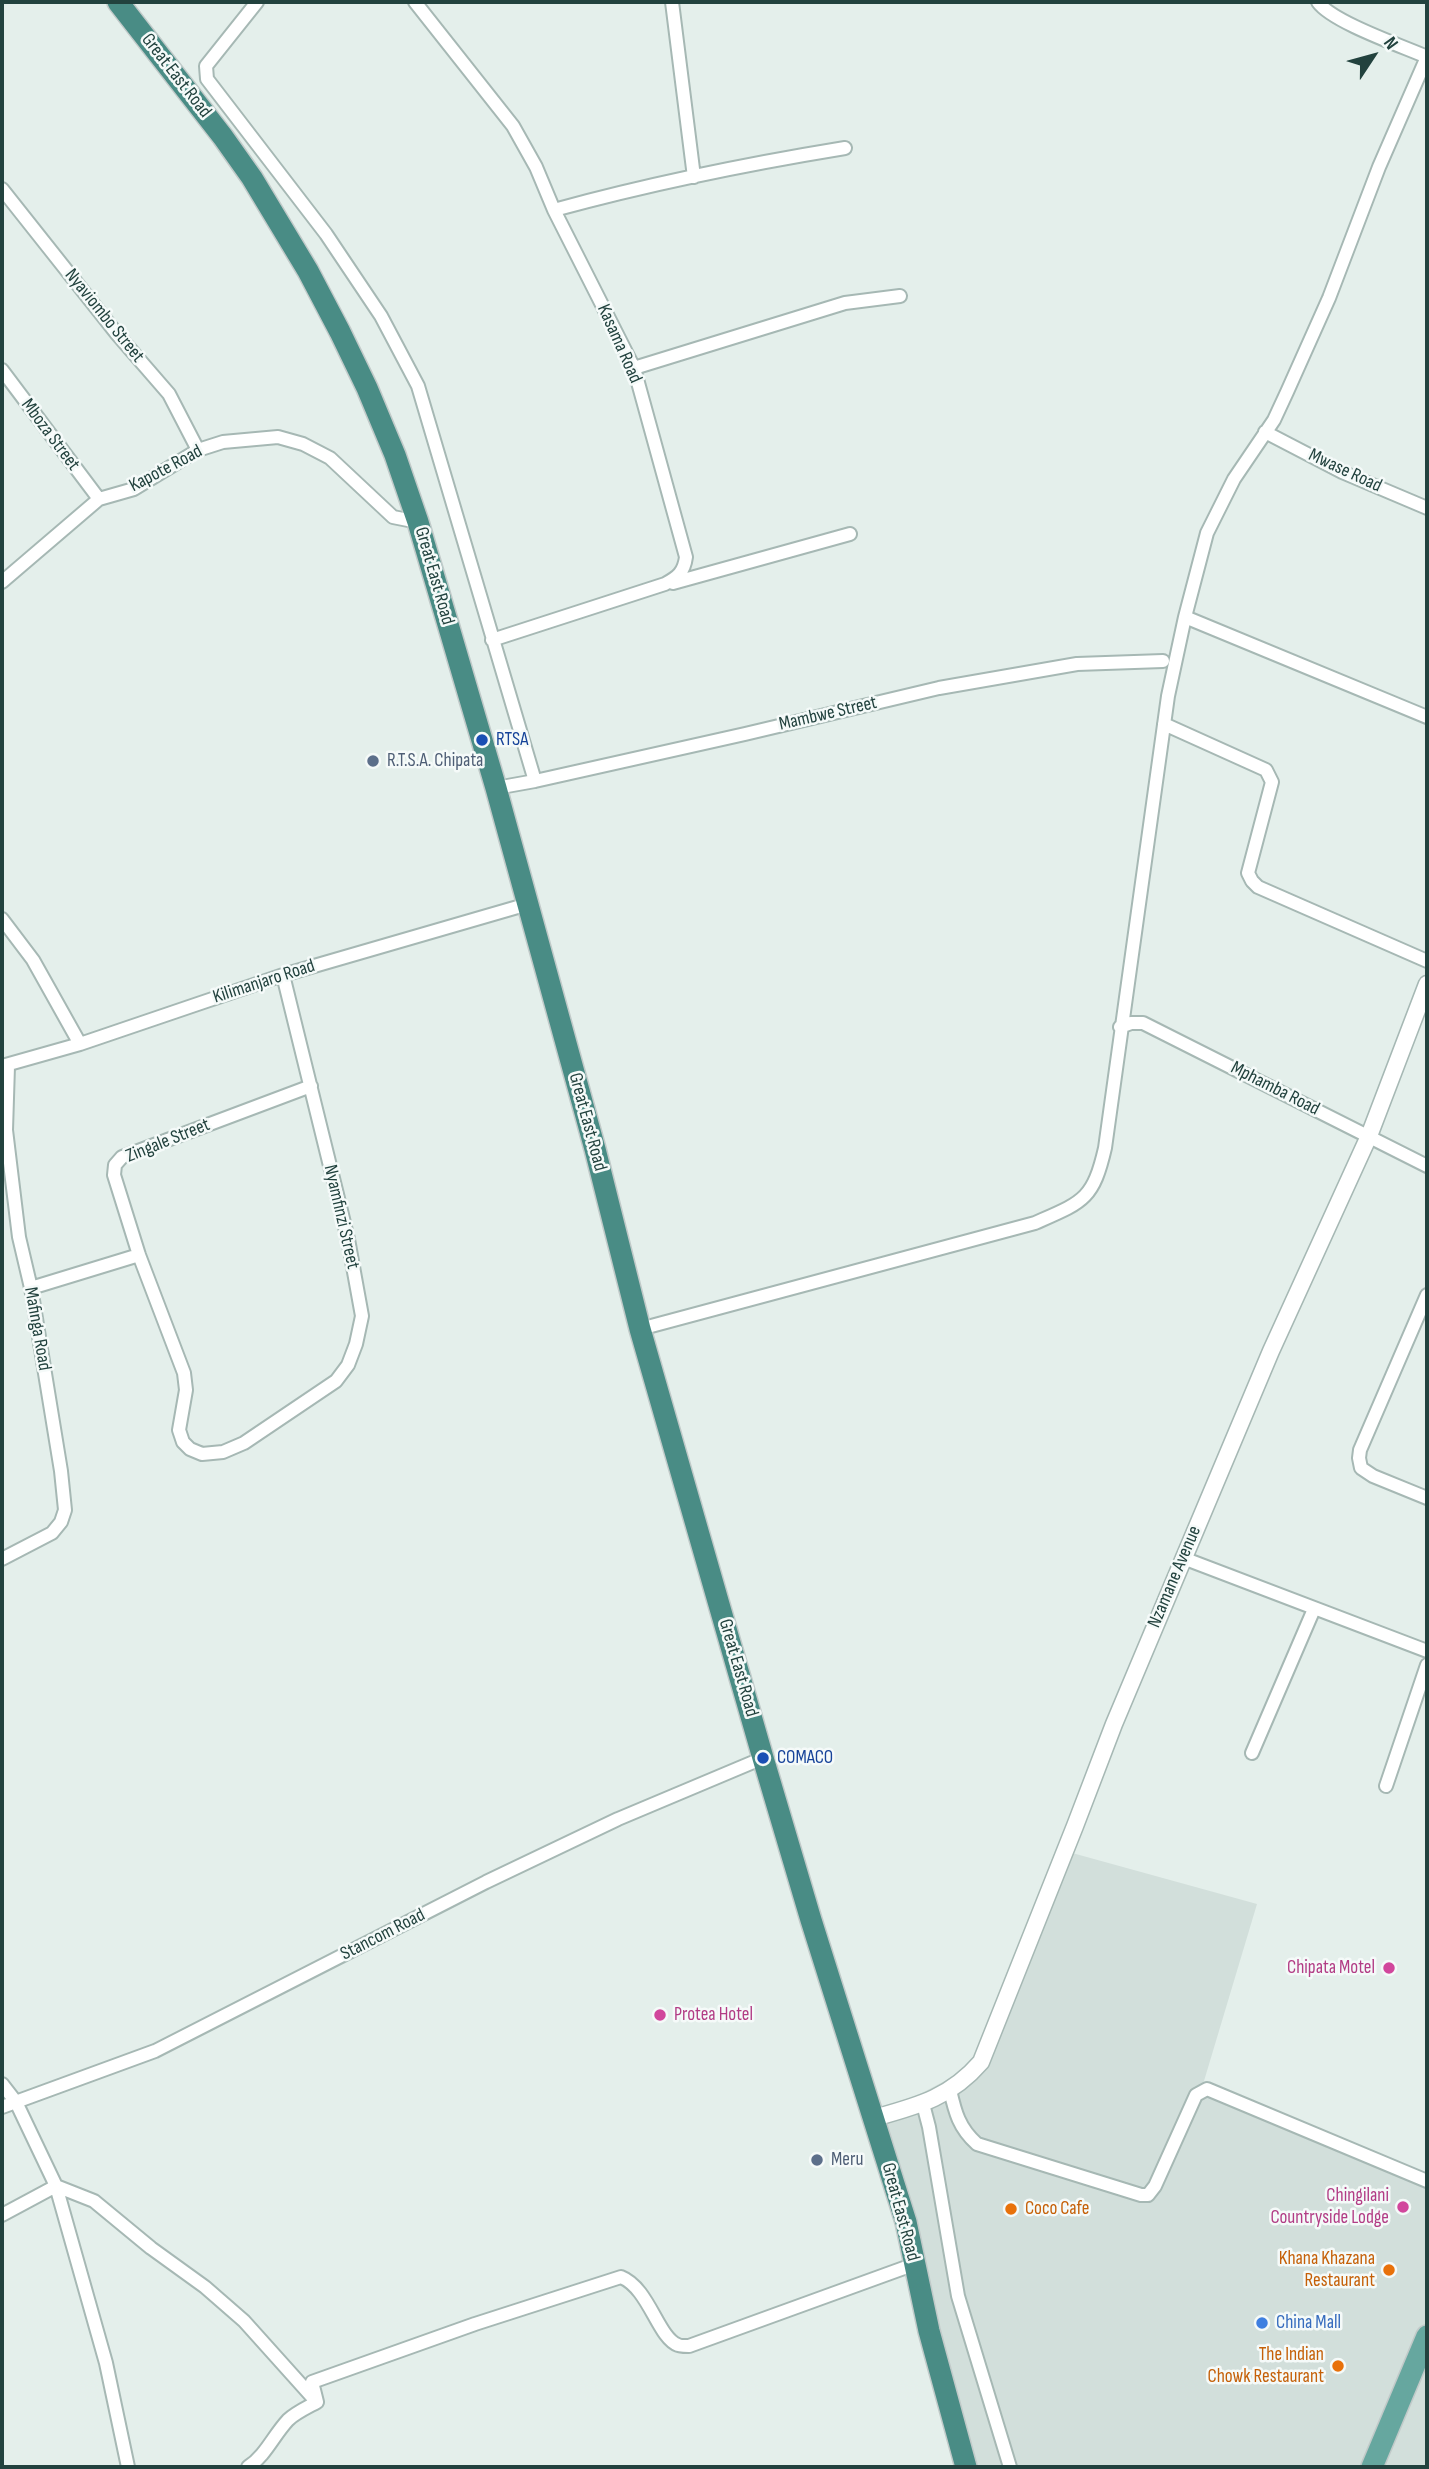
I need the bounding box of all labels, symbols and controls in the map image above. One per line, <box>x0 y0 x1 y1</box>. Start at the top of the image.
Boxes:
north arrow <box>1338 21 1408 91</box>
street label: Great East Road <box>136 29 216 123</box>
text: N <box>1378 32 1403 54</box>
street label: Nyaviombo Street <box>59 265 149 367</box>
street label: Kasama Road <box>591 301 647 387</box>
street label: Mboza Street <box>16 395 84 475</box>
street label: Kapote Road <box>126 440 206 498</box>
street label: Mwase Road <box>1305 444 1385 498</box>
street label: Great East Road <box>409 525 459 627</box>
street label: Mambwe Street <box>777 692 879 736</box>
place label: RTSA <box>496 729 528 751</box>
marker: RTSA <box>474 732 490 748</box>
place label: R.T.S.A. Chipata <box>387 750 483 772</box>
marker: R.T.S.A. Chipata <box>365 753 381 769</box>
street label: Kilimanjaro Road <box>210 955 318 1009</box>
street label: Mphamba Road <box>1227 1057 1323 1121</box>
street label: Great East Road <box>563 1070 611 1174</box>
street label: Zingale Street <box>123 1114 213 1168</box>
street label: Nyamfinzi Street <box>318 1163 364 1271</box>
street label: Mafinga Road <box>18 1285 56 1373</box>
street label: Nzamane Avenue <box>1143 1523 1207 1631</box>
street label: Great East Road <box>713 1617 763 1719</box>
place label: COMACO <box>777 1747 833 1769</box>
marker: COMACO <box>755 1750 771 1766</box>
street label: Stancom Road <box>337 1904 429 1966</box>
place label: Chipata Motel <box>1287 1957 1375 1979</box>
marker: Chipata Motel <box>1381 1960 1397 1976</box>
place label: Protea Hotel <box>674 2004 753 2026</box>
marker: Protea Hotel <box>652 2007 668 2023</box>
place label: Meru <box>831 2149 863 2171</box>
marker: Meru <box>809 2152 825 2168</box>
street label: Great East Road <box>876 2160 924 2264</box>
place label: Chingilani Countryside Lodge <box>1270 2185 1389 2229</box>
place label: Coco Cafe <box>1025 2198 1089 2220</box>
marker: Chingilani Countryside Lodge <box>1395 2199 1411 2215</box>
marker: Coco Cafe <box>1003 2201 1019 2217</box>
place label: Khana Khazana Restaurant <box>1279 2248 1375 2292</box>
marker: Khana Khazana Restaurant <box>1381 2262 1397 2278</box>
place label: China Mall <box>1276 2312 1341 2334</box>
marker: China Mall <box>1254 2315 1270 2331</box>
place label: The Indian Chowk Restaurant <box>1207 2344 1324 2388</box>
marker: The Indian Chowk Restaurant <box>1330 2358 1346 2374</box>

